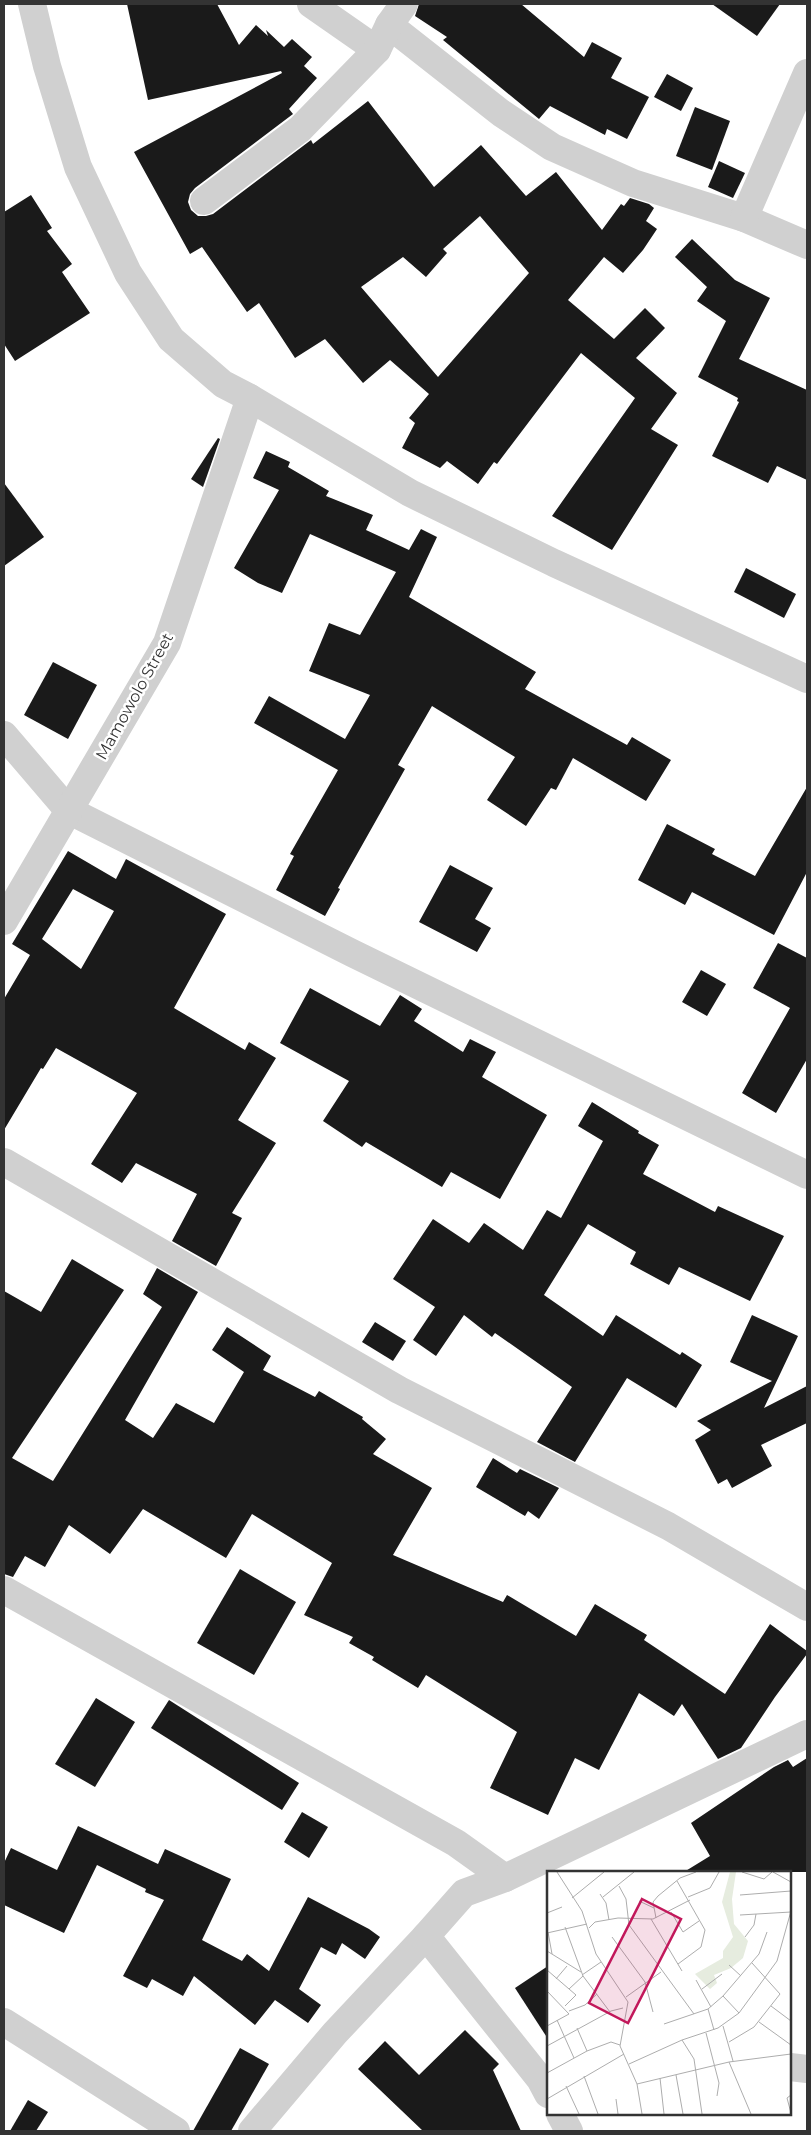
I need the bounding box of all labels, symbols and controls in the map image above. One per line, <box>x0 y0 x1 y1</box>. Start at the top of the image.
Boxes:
street label: Mamowolo Street <box>92 629 177 763</box>
inset map <box>547 1871 791 2115</box>

